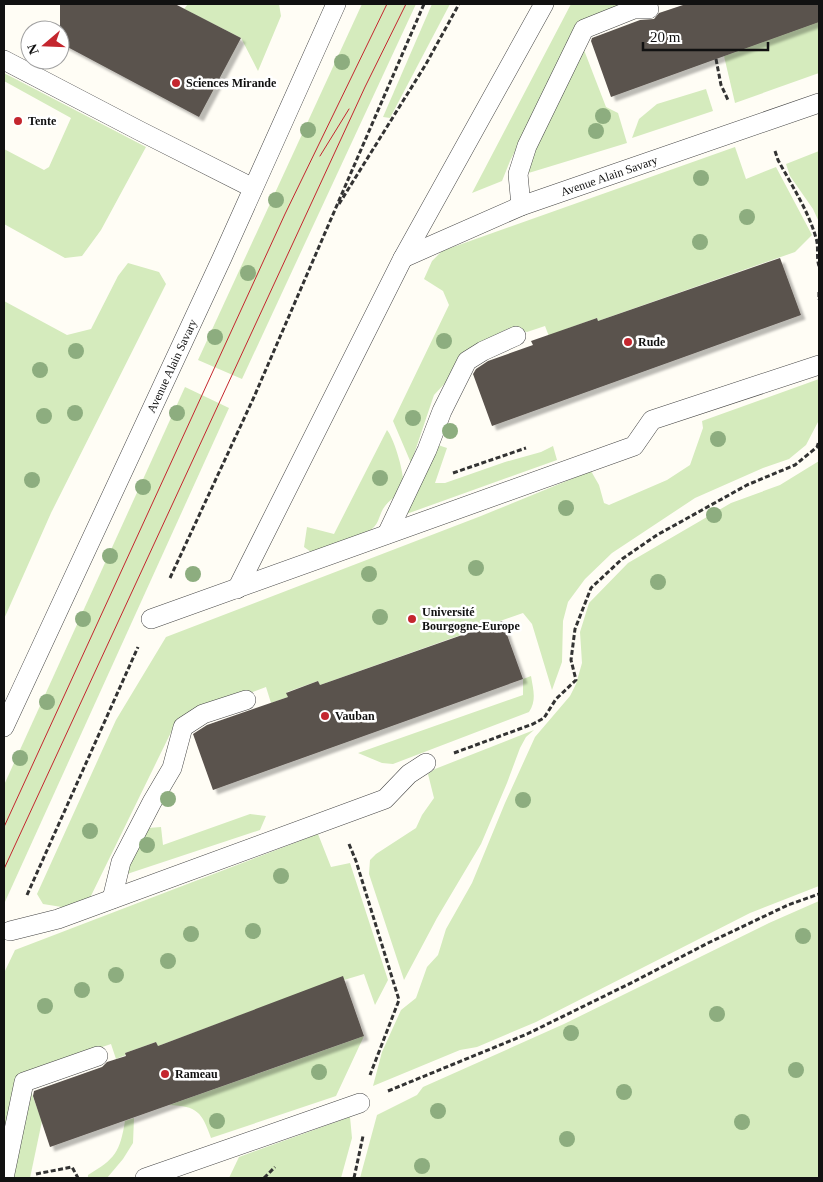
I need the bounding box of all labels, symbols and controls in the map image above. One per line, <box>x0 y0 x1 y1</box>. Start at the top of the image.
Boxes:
north arrow <box>20 20 70 70</box>
scale bar <box>643 20 768 52</box>
text: 20 m <box>650 29 681 45</box>
text: N <box>24 42 42 56</box>
place label: Sciences Mirande <box>186 76 277 90</box>
marker: Sciences Mirande <box>170 77 182 89</box>
place label: Tente <box>28 114 57 128</box>
marker: Tente <box>12 115 24 127</box>
street label: Avenue Alain Savary <box>559 153 659 199</box>
street label: Avenue Alain Savary <box>144 317 200 415</box>
place label: Rude <box>638 335 666 349</box>
marker: Rude <box>622 336 634 348</box>
place label: Université Bourgogne-Europe <box>422 605 520 633</box>
marker: Université Bourgogne-Europe <box>406 613 418 625</box>
place label: Vauban <box>335 709 375 723</box>
marker: Vauban <box>319 710 331 722</box>
place label: Rameau <box>175 1067 218 1081</box>
marker: Rameau <box>159 1068 171 1080</box>

